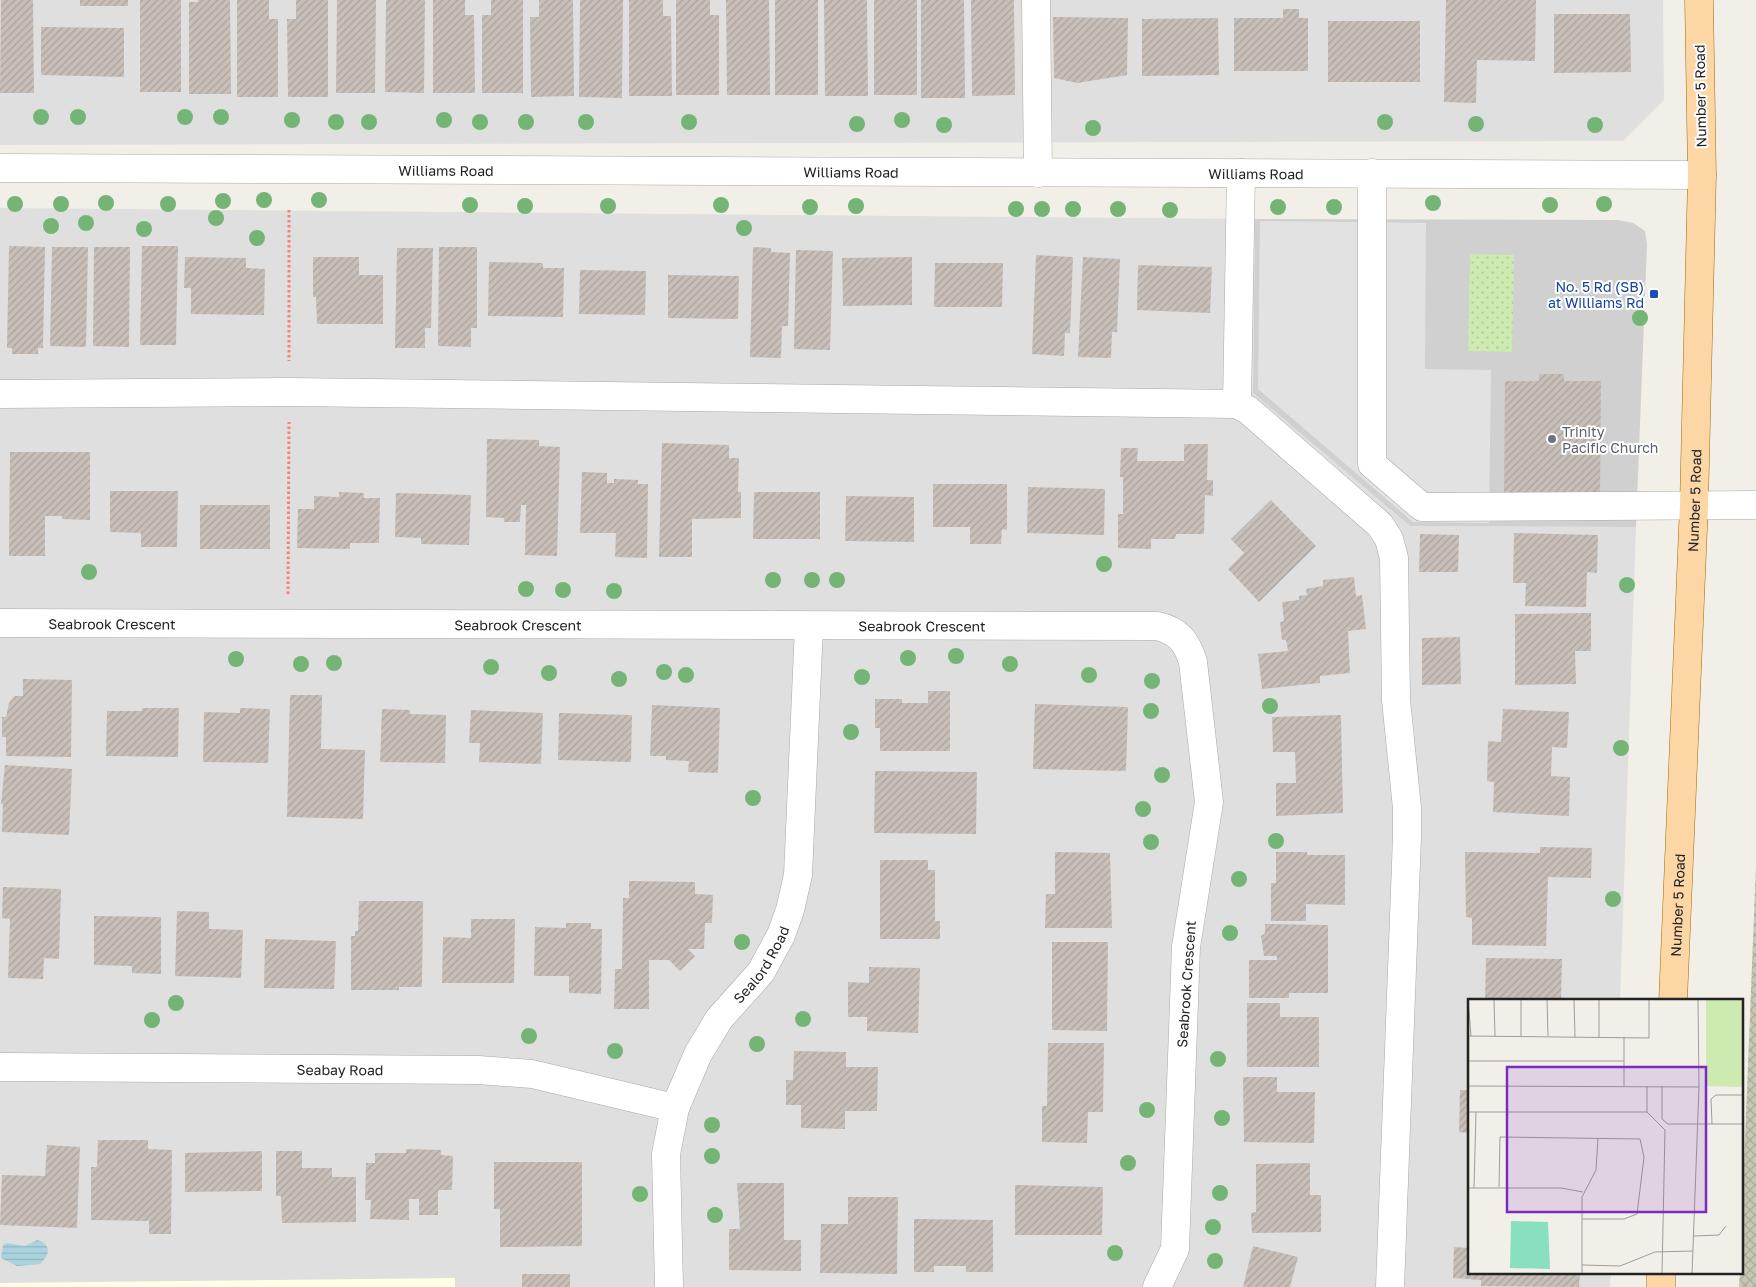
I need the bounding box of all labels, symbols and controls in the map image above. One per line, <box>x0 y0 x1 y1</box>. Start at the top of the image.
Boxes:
street label: Number 5 Road <box>1691 44 1709 148</box>
street label: Williams Road <box>398 161 494 179</box>
street label: Williams Road <box>803 163 899 180</box>
street label: Williams Road <box>1208 164 1304 182</box>
place label: No. 5 Rd (SB) at Williams Rd <box>1548 278 1644 311</box>
marker: No. 5 Rd (SB) at Williams Rd <box>1648 288 1660 300</box>
place label: Trinity Pacific Church <box>1562 423 1658 456</box>
marker: Trinity Pacific Church <box>1546 433 1558 445</box>
street label: Number 5 Road <box>1684 449 1704 552</box>
street label: Seabrook Crescent <box>48 615 176 632</box>
street label: Seabrook Crescent <box>454 616 582 633</box>
street label: Seabrook Crescent <box>858 617 986 634</box>
street label: Number 5 Road <box>1666 853 1688 957</box>
street label: Seabrook Crescent <box>1173 920 1199 1048</box>
street label: Sealord Road <box>729 923 792 1006</box>
inset map <box>1468 999 1744 1274</box>
street label: Seabay Road <box>296 1060 384 1078</box>

